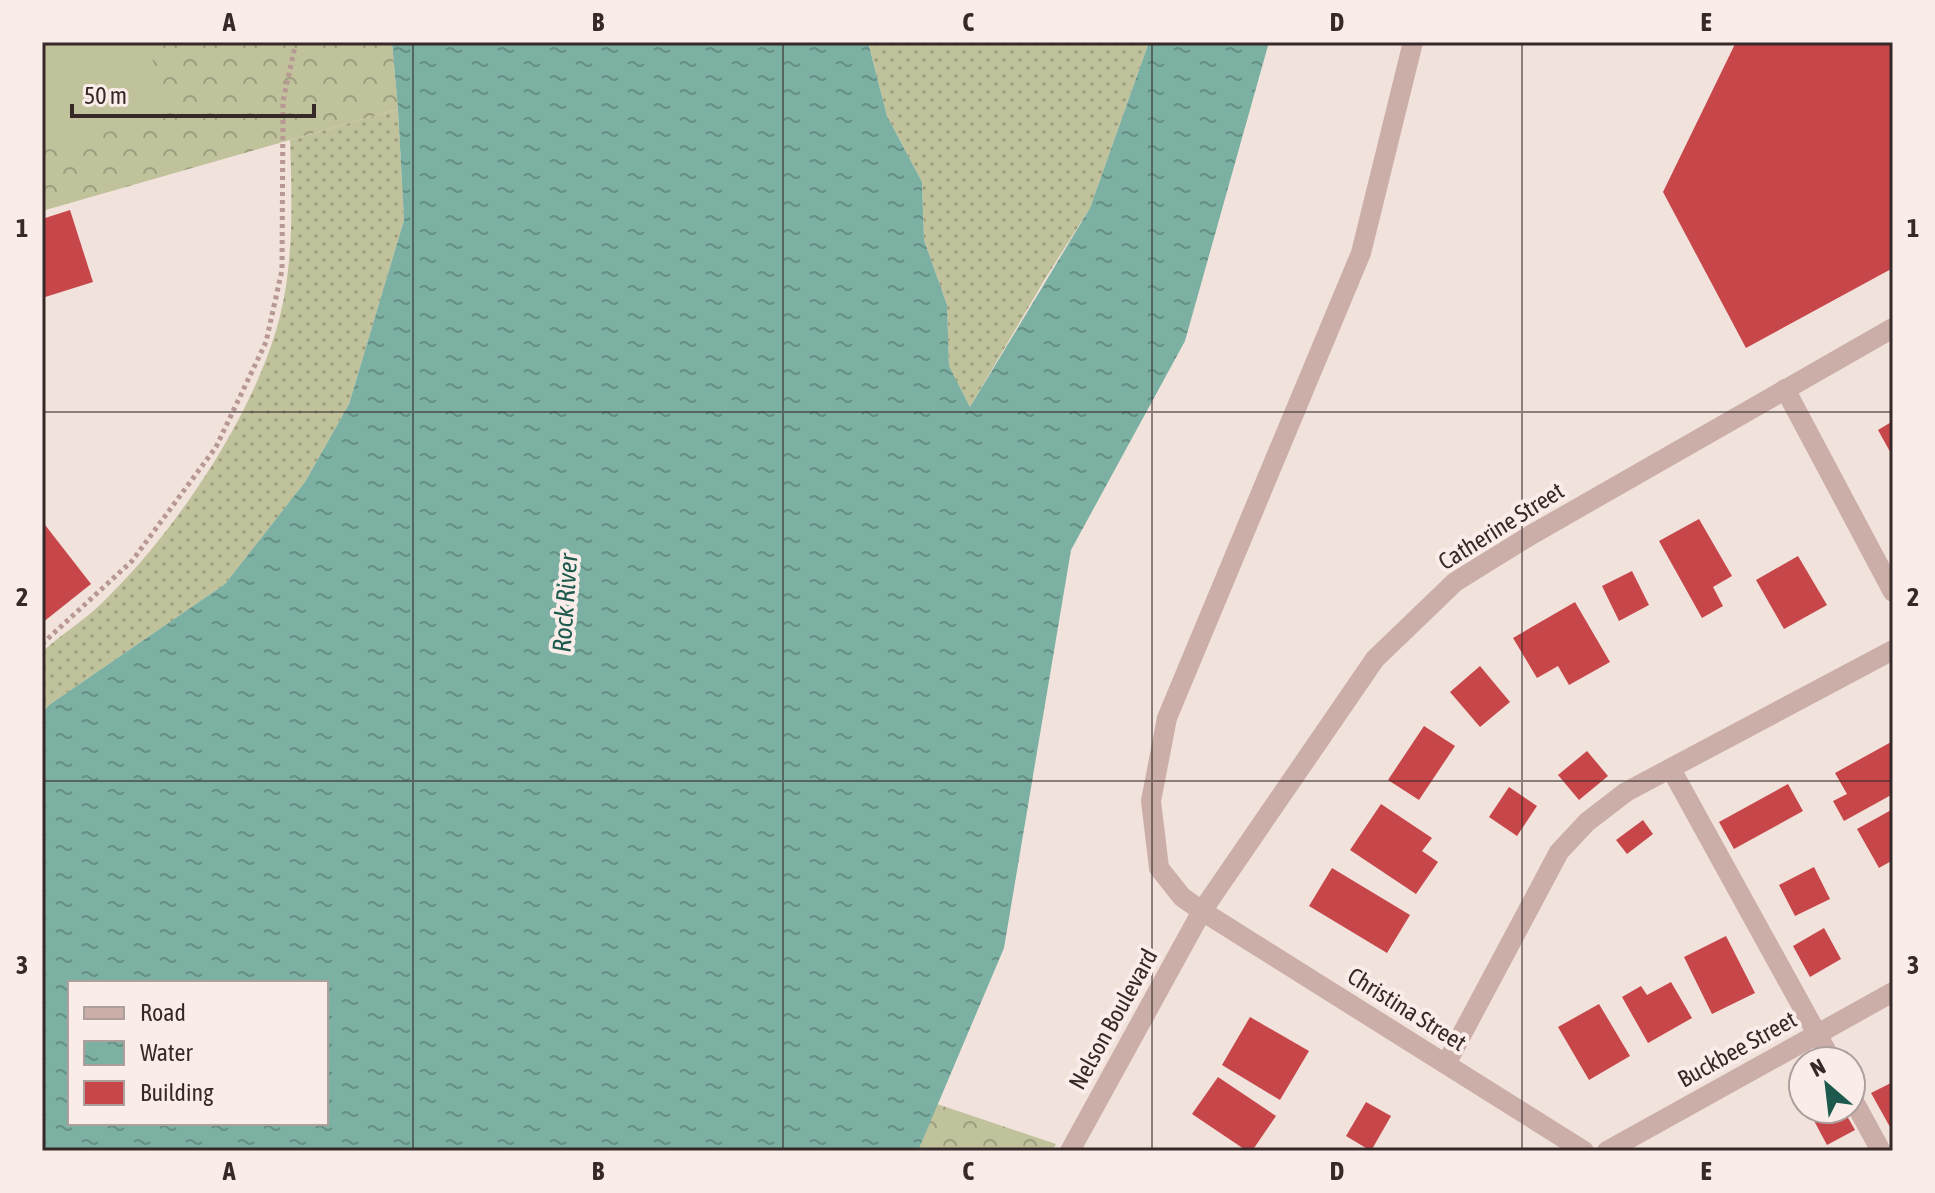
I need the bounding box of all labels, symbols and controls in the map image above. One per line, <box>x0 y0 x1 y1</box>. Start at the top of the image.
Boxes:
text: A <box>222 7 236 37</box>
text: B <box>592 7 605 37</box>
text: C <box>962 7 974 37</box>
text: D <box>1330 7 1344 37</box>
text: E <box>1700 7 1712 37</box>
scale bar <box>72 68 314 118</box>
text: 50 m <box>84 82 127 109</box>
text: 1 <box>16 213 28 243</box>
text: 1 <box>1907 213 1919 243</box>
street label: Catherine Street <box>1433 477 1569 575</box>
water label: Rock River <box>547 551 584 653</box>
text: 2 <box>16 582 28 612</box>
text: 2 <box>1907 582 1919 612</box>
street label: Nelson Boulevard <box>1063 944 1163 1094</box>
text: 3 <box>16 950 28 980</box>
text: 3 <box>1907 950 1919 980</box>
street label: Christina Street <box>1343 962 1471 1056</box>
legend <box>68 981 328 1125</box>
text: Road <box>140 999 186 1026</box>
street label: Buckbee Street <box>1673 1005 1801 1093</box>
text: Water <box>140 1039 193 1066</box>
north arrow <box>1787 1045 1867 1125</box>
text: N <box>1806 1053 1829 1082</box>
text: Building <box>140 1079 214 1106</box>
text: A <box>222 1156 236 1186</box>
text: B <box>592 1156 605 1186</box>
text: C <box>962 1156 974 1186</box>
text: D <box>1330 1156 1344 1186</box>
text: E <box>1700 1156 1712 1186</box>

